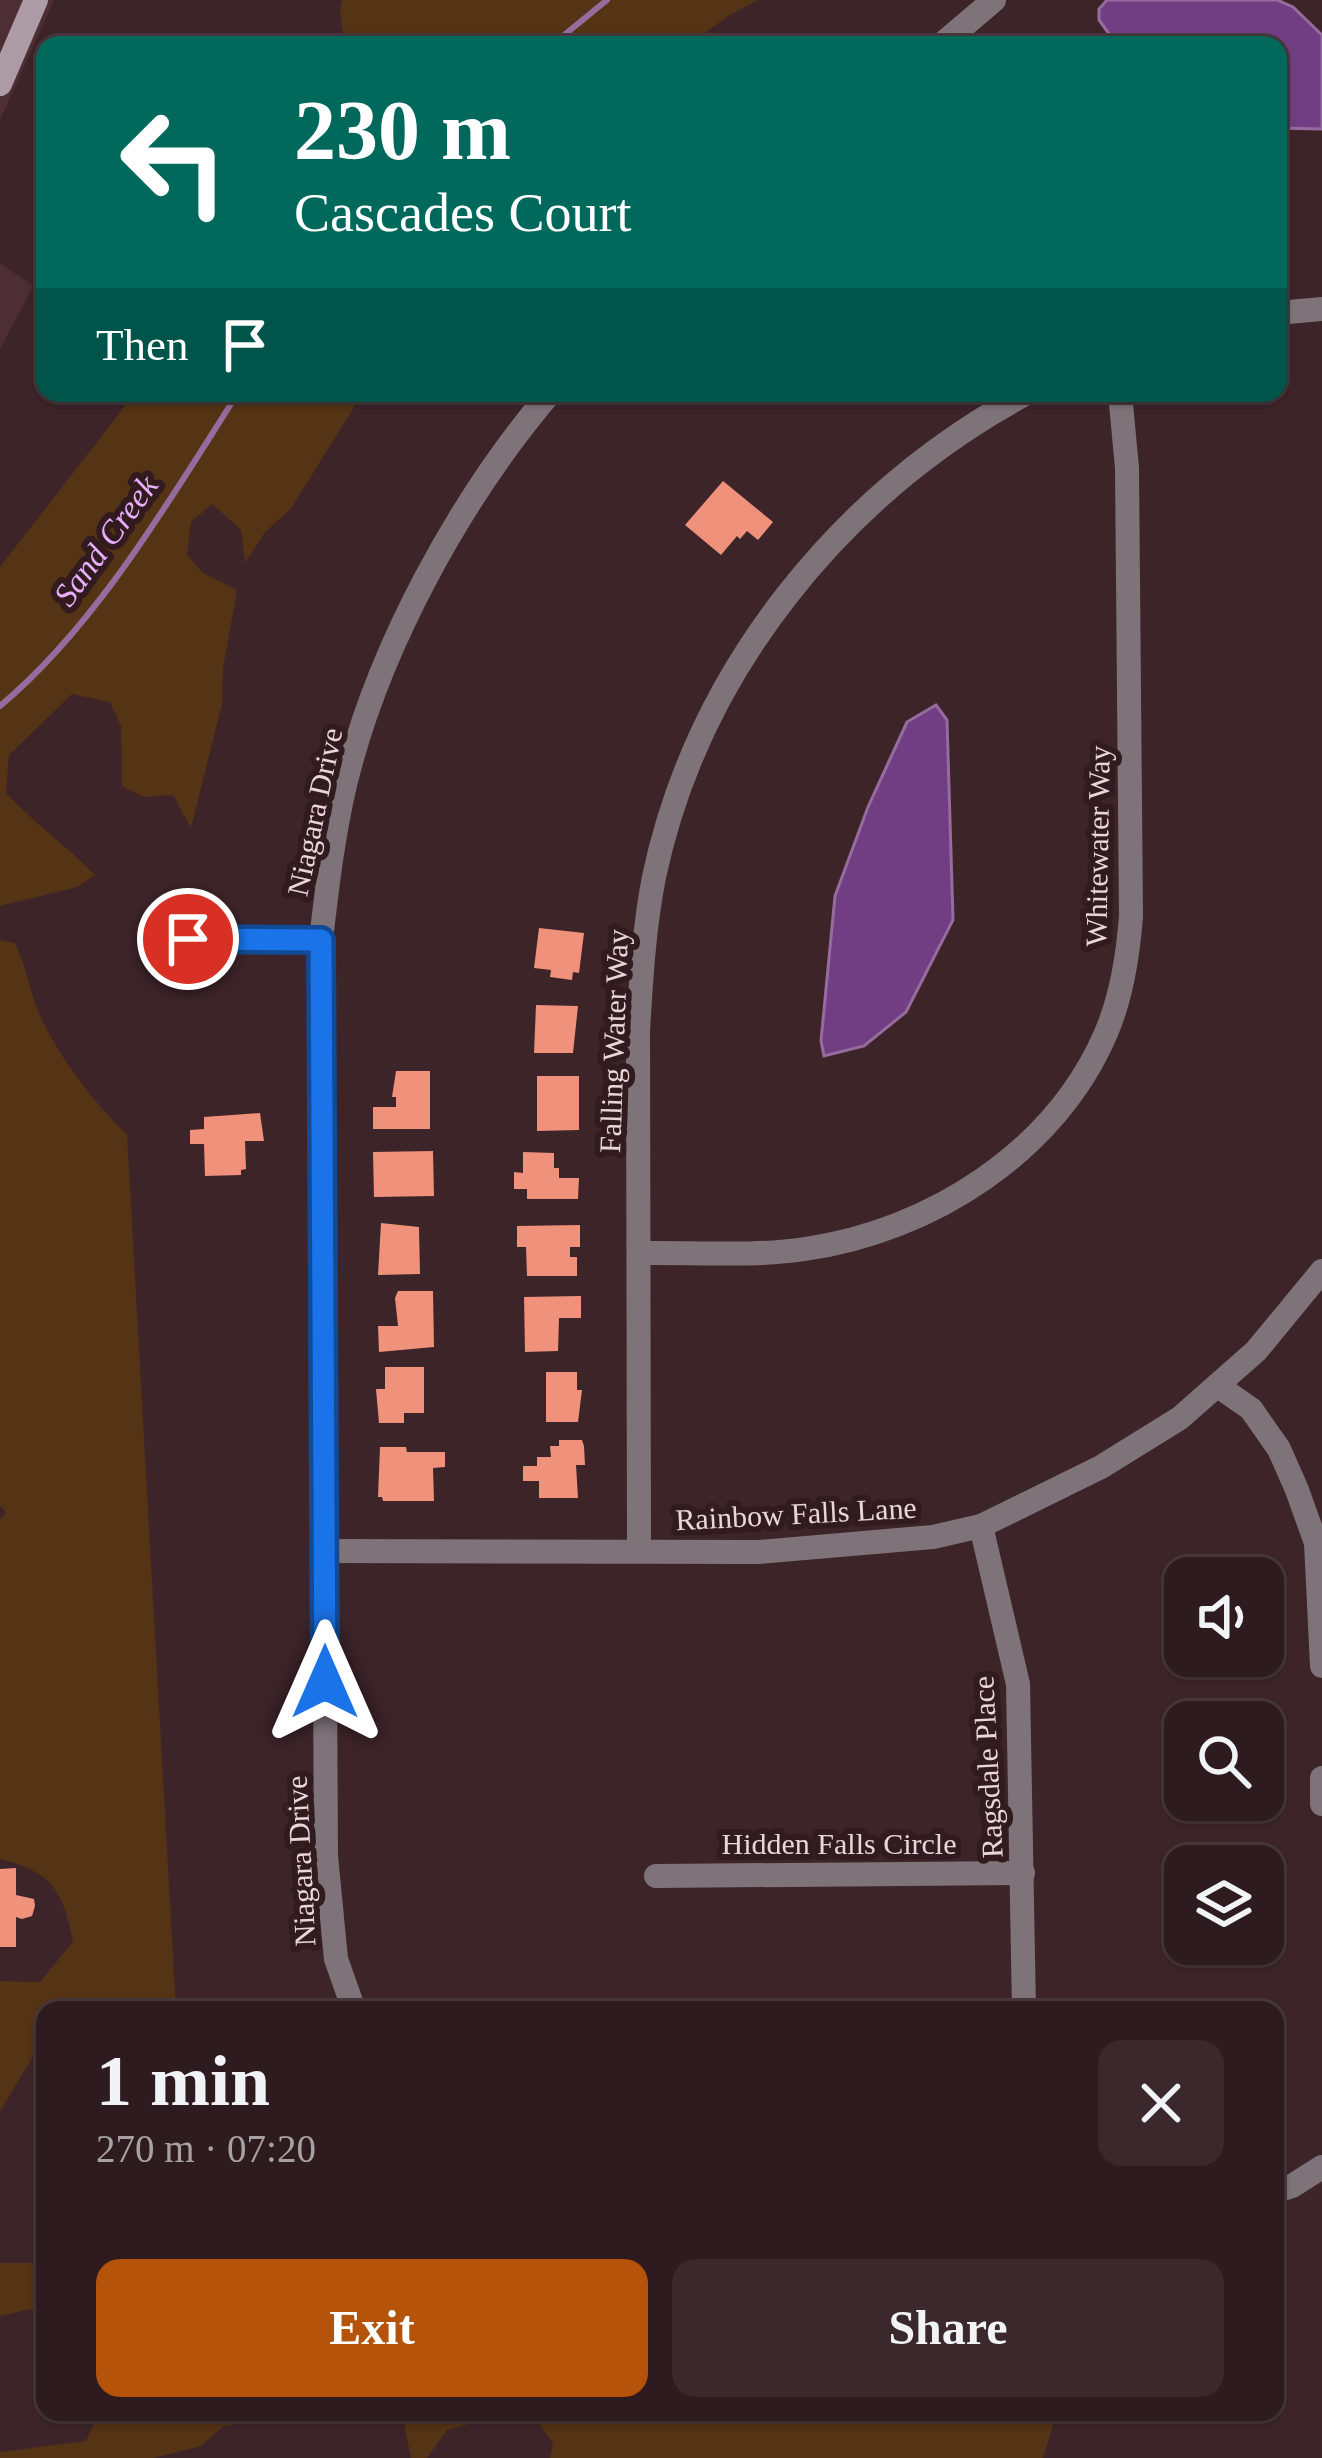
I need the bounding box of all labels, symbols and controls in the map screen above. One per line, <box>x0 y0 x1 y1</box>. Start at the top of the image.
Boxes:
icon: left <box>96 84 252 240</box>
text: 230 m <box>294 84 511 177</box>
text: Cascades Court <box>294 183 631 243</box>
icon: arrive <box>212 312 278 378</box>
text: Then <box>96 320 188 370</box>
water label: Sand Creek <box>47 468 166 613</box>
street label: Niagara Drive <box>281 725 348 899</box>
street label: Whitewater Way <box>1079 745 1116 947</box>
pin <box>137 888 239 990</box>
icon: arrive <box>155 906 221 972</box>
street label: Falling Water Way <box>593 928 634 1154</box>
street label: Rainbow Falls Lane <box>674 1491 917 1536</box>
map controls <box>1164 1557 1284 1965</box>
button: sound <box>1164 1557 1284 1677</box>
position arrow <box>262 1619 388 1745</box>
street label: Ragsdale Place <box>966 1675 1009 1859</box>
button: search <box>1164 1701 1284 1821</box>
street label: Niagara Drive <box>280 1775 321 1947</box>
street label: Hidden Falls Circle <box>722 1827 956 1860</box>
button: layers <box>1164 1845 1284 1965</box>
button: close <box>1098 2040 1224 2166</box>
text: 1 min <box>96 2041 270 2121</box>
text: 270 m · 07:20 <box>96 2127 316 2170</box>
button: Exit <box>96 2259 648 2397</box>
button: Share <box>672 2259 1224 2397</box>

